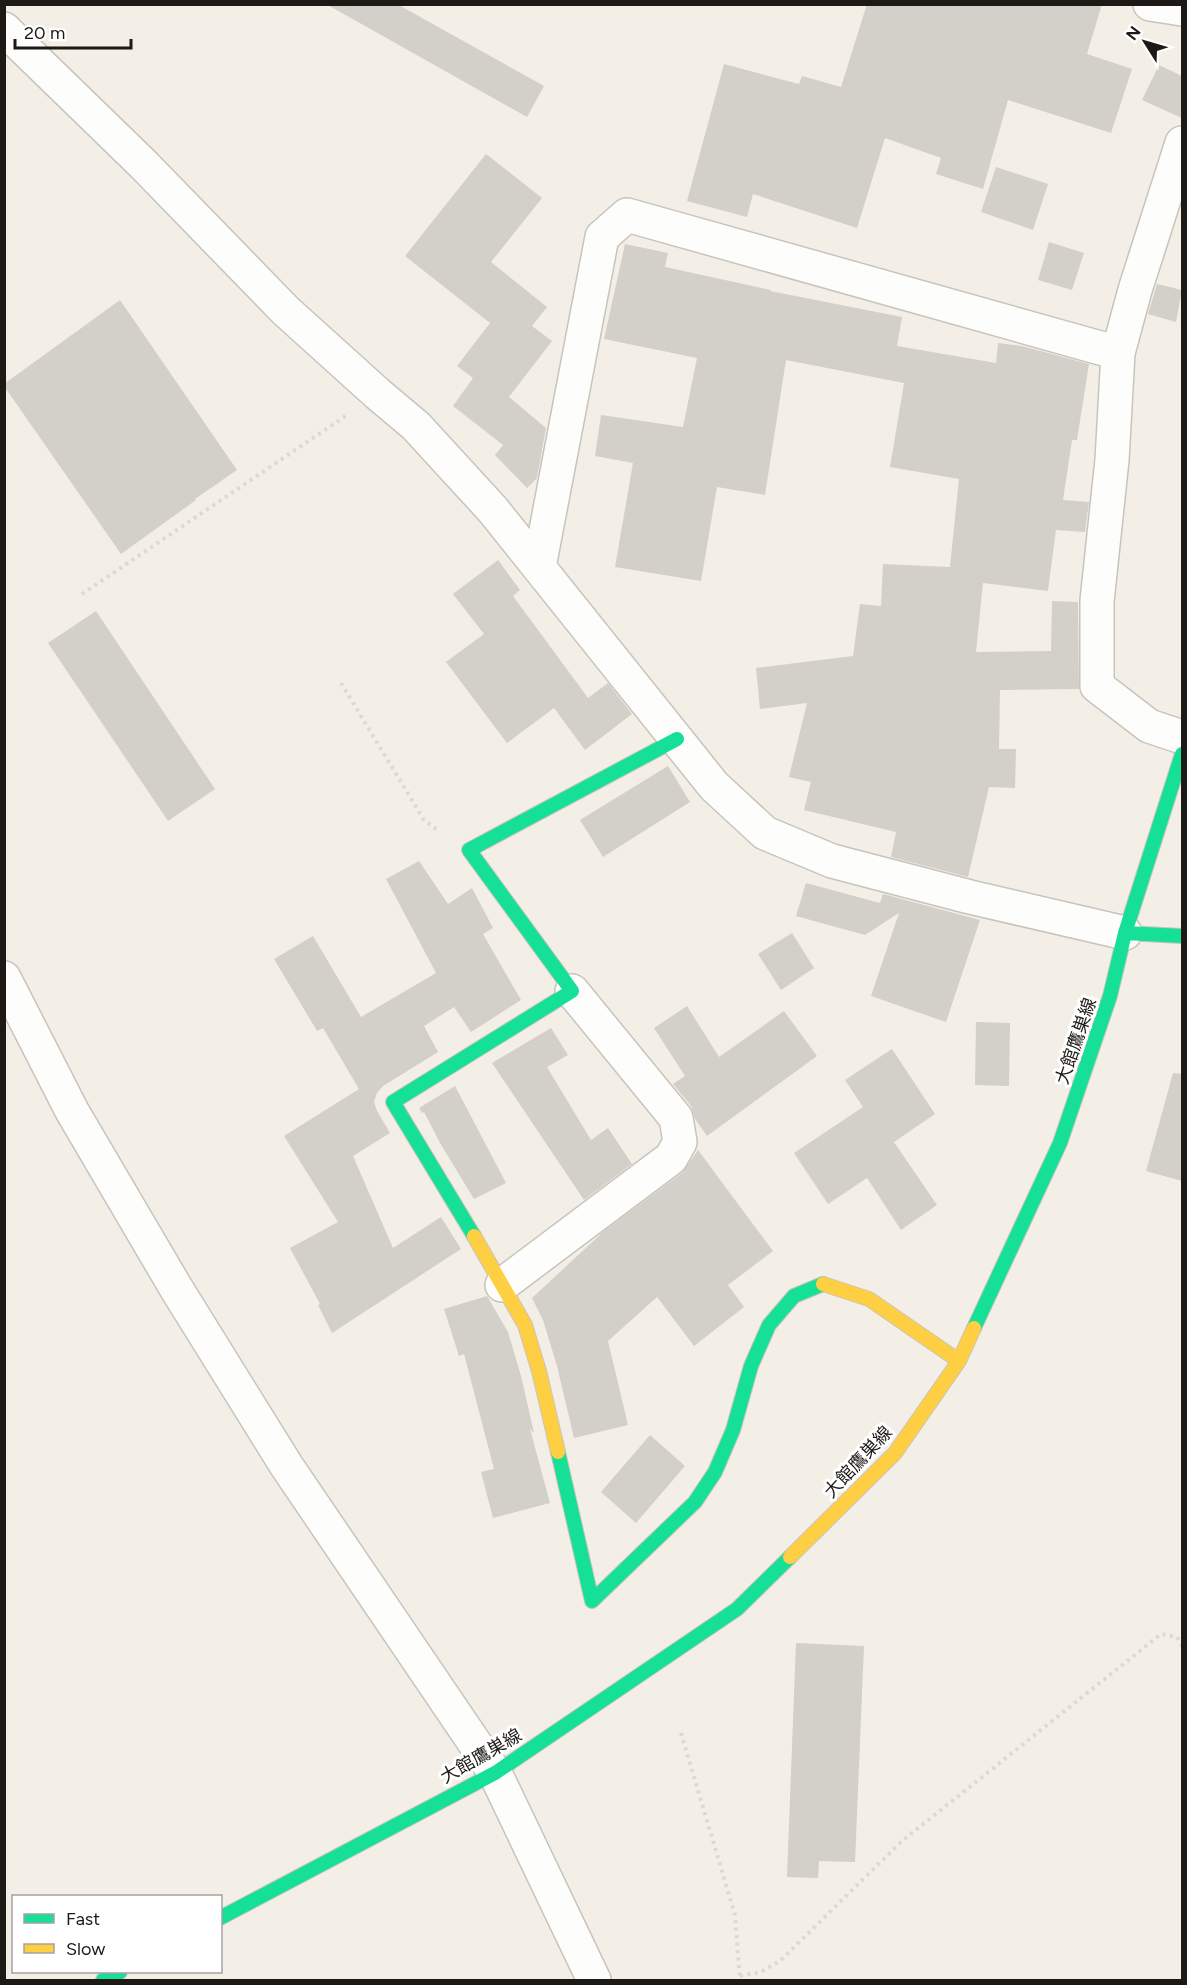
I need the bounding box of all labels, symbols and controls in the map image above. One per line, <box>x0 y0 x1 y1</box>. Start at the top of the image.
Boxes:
scale bar <box>15 12 130 50</box>
north arrow <box>1115 12 1175 72</box>
text: 20 m <box>24 22 65 44</box>
text: N <box>1122 23 1145 44</box>
street label: 大館鷹巣線 <box>1051 995 1101 1087</box>
street label: 大館鷹巣線 <box>819 1422 897 1502</box>
street label: 大館鷹巣線 <box>437 1724 525 1788</box>
legend <box>12 1895 222 1973</box>
text: Fast <box>66 1908 100 1930</box>
text: Slow <box>66 1938 105 1960</box>

